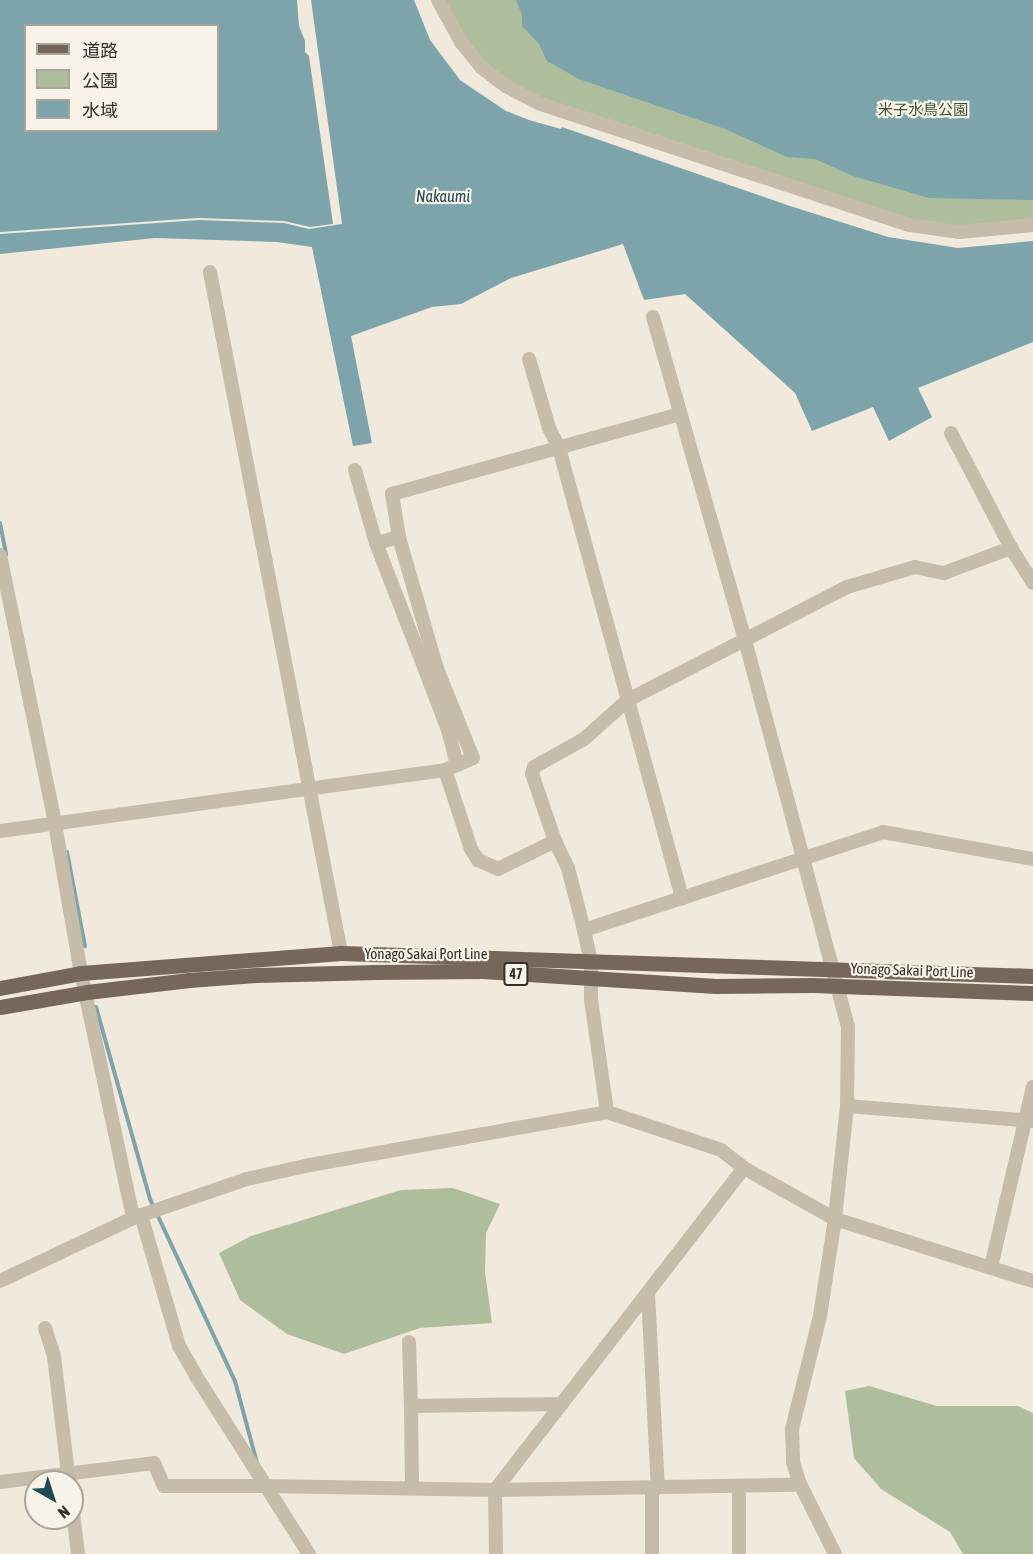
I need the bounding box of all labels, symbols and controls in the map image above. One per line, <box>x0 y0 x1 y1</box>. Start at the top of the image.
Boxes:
legend <box>24 24 219 132</box>
text: 道路 <box>82 40 118 61</box>
text: 公園 <box>82 70 118 91</box>
text: 水域 <box>82 100 118 121</box>
park label: 米子水鳥公園 <box>878 101 968 119</box>
water label: Nakaumi <box>416 186 470 206</box>
street label: Yonago Sakai Port Line <box>365 945 487 963</box>
street label: Yonago Sakai Port Line <box>850 959 974 981</box>
road number: 47 <box>502 963 530 985</box>
north arrow <box>24 1470 84 1530</box>
text: N <box>55 1502 73 1522</box>

